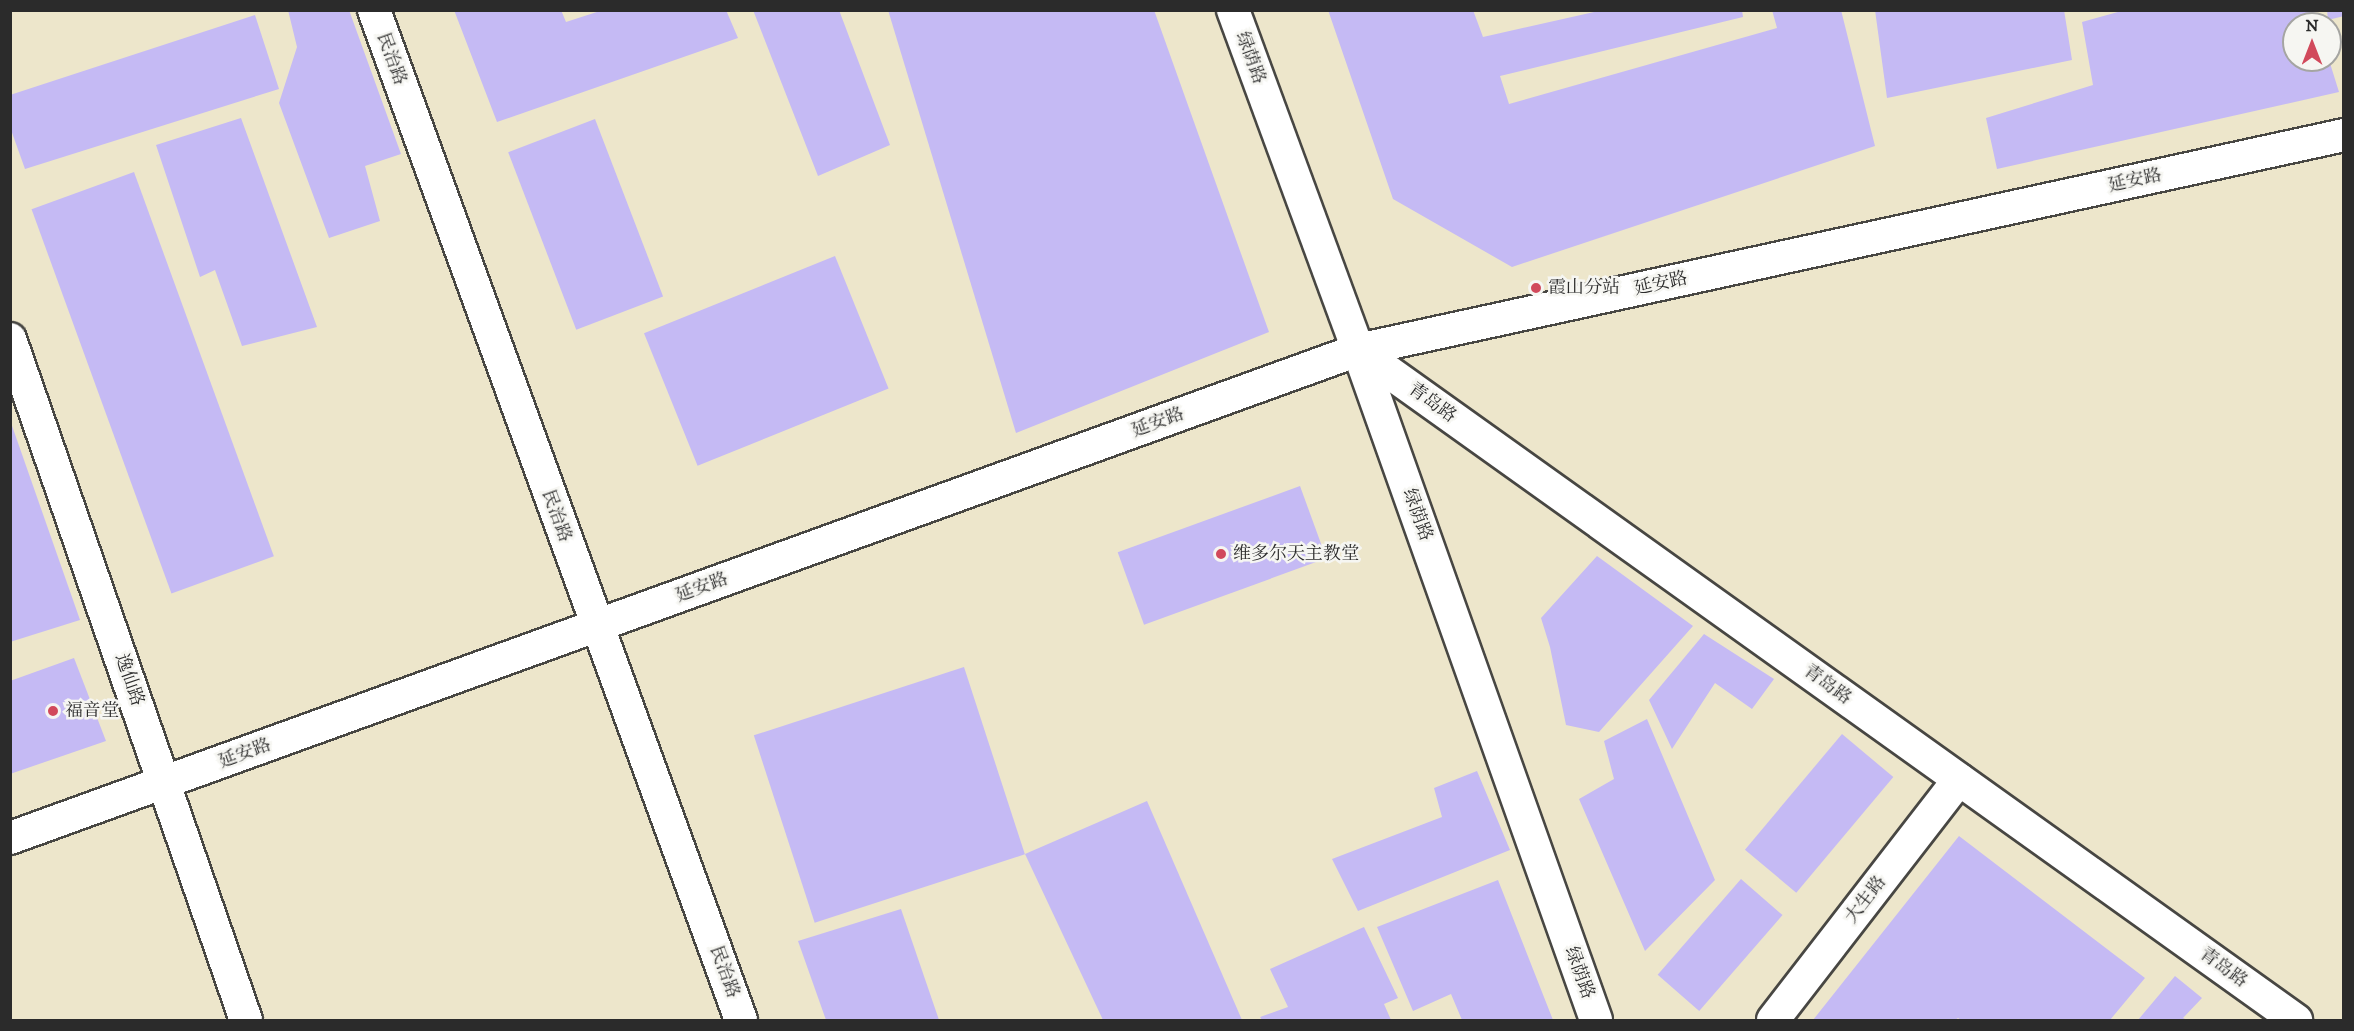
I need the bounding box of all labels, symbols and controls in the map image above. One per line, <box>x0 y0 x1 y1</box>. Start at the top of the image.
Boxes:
north arrow <box>2282 12 2342 72</box>
text: N <box>2305 16 2319 36</box>
street label: 绿荫路 <box>1231 29 1269 87</box>
street label: 民治路 <box>372 30 410 88</box>
street label: 延安路 <box>2106 165 2164 197</box>
street label: 延安路 <box>1632 268 1690 300</box>
place label: 霞山分站 <box>1548 277 1620 299</box>
marker: 霞山分站 <box>1529 281 1543 295</box>
street label: 青岛路 <box>1404 378 1460 428</box>
street label: 延安路 <box>1129 404 1187 442</box>
street label: 绿荫路 <box>1398 486 1436 544</box>
street label: 民治路 <box>537 487 575 545</box>
place label: 维多尔天主教堂 <box>1233 543 1359 565</box>
marker: 维多尔天主教堂 <box>1214 547 1228 561</box>
street label: 延安路 <box>673 569 731 607</box>
street label: 逸仙路 <box>110 651 148 709</box>
street label: 青岛路 <box>1799 660 1855 710</box>
place label: 福音堂 <box>65 700 119 722</box>
marker: 福音堂 <box>46 704 60 718</box>
street label: 延安路 <box>216 735 274 773</box>
street label: 大生路 <box>1841 872 1891 928</box>
street label: 民治路 <box>705 943 743 1001</box>
street label: 青岛路 <box>2195 943 2251 993</box>
street label: 绿荫路 <box>1560 944 1598 1002</box>

